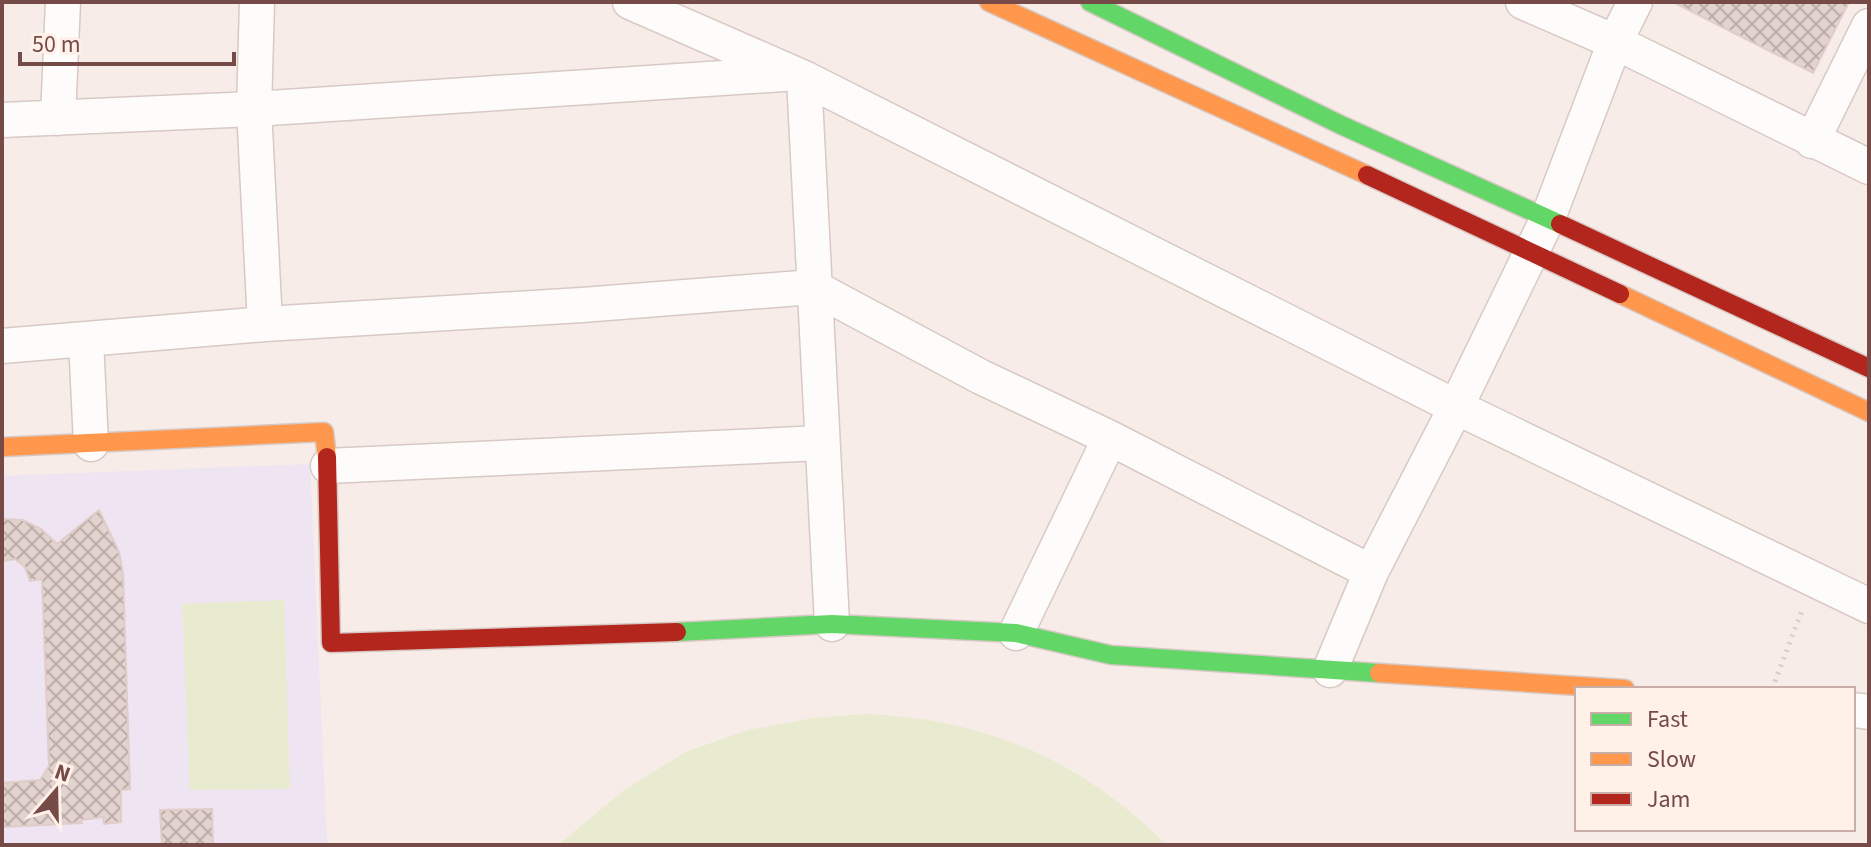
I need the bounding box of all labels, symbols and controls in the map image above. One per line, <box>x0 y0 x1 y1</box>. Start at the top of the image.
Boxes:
scale bar <box>20 16 234 66</box>
text: 50 m <box>32 27 81 62</box>
legend <box>1575 687 1855 831</box>
text: Fast <box>1647 702 1688 737</box>
text: Slow <box>1647 742 1696 777</box>
north arrow <box>16 751 96 831</box>
text: N <box>50 756 75 791</box>
text: Jam <box>1647 782 1691 817</box>

